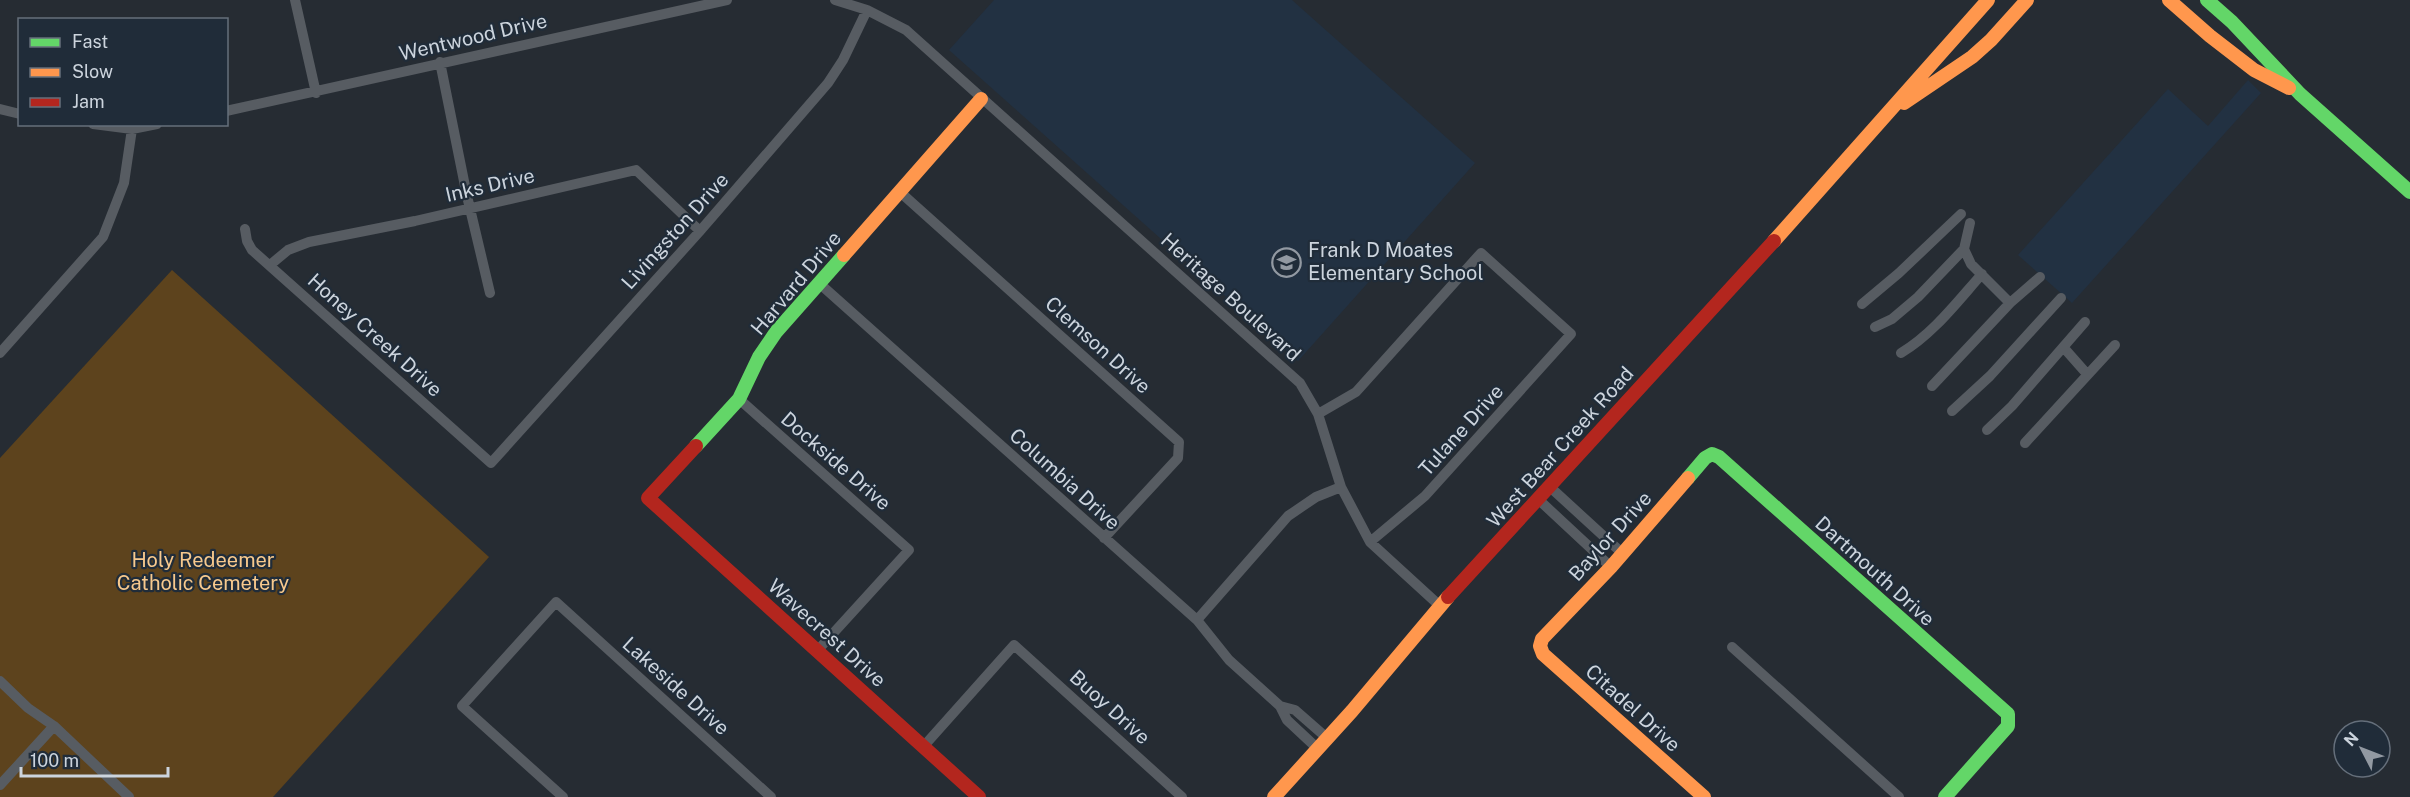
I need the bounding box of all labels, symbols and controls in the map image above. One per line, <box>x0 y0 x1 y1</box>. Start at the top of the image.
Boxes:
street label: Wentwood Drive <box>397 8 549 66</box>
legend <box>18 18 228 126</box>
text: Fast <box>72 31 108 52</box>
text: Slow <box>72 61 113 82</box>
text: Jam <box>72 91 105 112</box>
street label: Inks Drive <box>443 163 537 207</box>
street label: Livingston Drive <box>616 168 734 294</box>
street label: Harvard Drive <box>746 226 846 340</box>
street label: Heritage Boulevard <box>1156 228 1306 366</box>
place label: Frank D Moates Elementary School <box>1308 238 1483 285</box>
school or university icon: Frank D Moates Elementary School <box>1271 246 1303 278</box>
street label: Honey Creek Drive <box>303 268 447 402</box>
street label: Clemson Drive <box>1040 291 1156 399</box>
street label: West Bear Creek Road <box>1482 362 1638 532</box>
street label: Tulane Drive <box>1414 379 1508 481</box>
street label: Dockside Drive <box>776 407 896 515</box>
street label: Columbia Drive <box>1005 423 1125 535</box>
street label: Baylor Drive <box>1564 486 1656 586</box>
street label: Dartmouth Drive <box>1810 511 1940 631</box>
park label: Holy Redeemer Catholic Cemetery <box>117 548 289 595</box>
street label: Wavecrest Drive <box>763 574 891 692</box>
street label: Lakeside Drive <box>618 632 734 740</box>
street label: Citadel Drive <box>1581 659 1685 757</box>
street label: Buoy Drive <box>1065 665 1155 749</box>
north arrow <box>2332 719 2392 779</box>
text: N <box>2340 728 2362 750</box>
scale bar <box>21 740 168 778</box>
text: 100 m <box>30 750 79 771</box>

